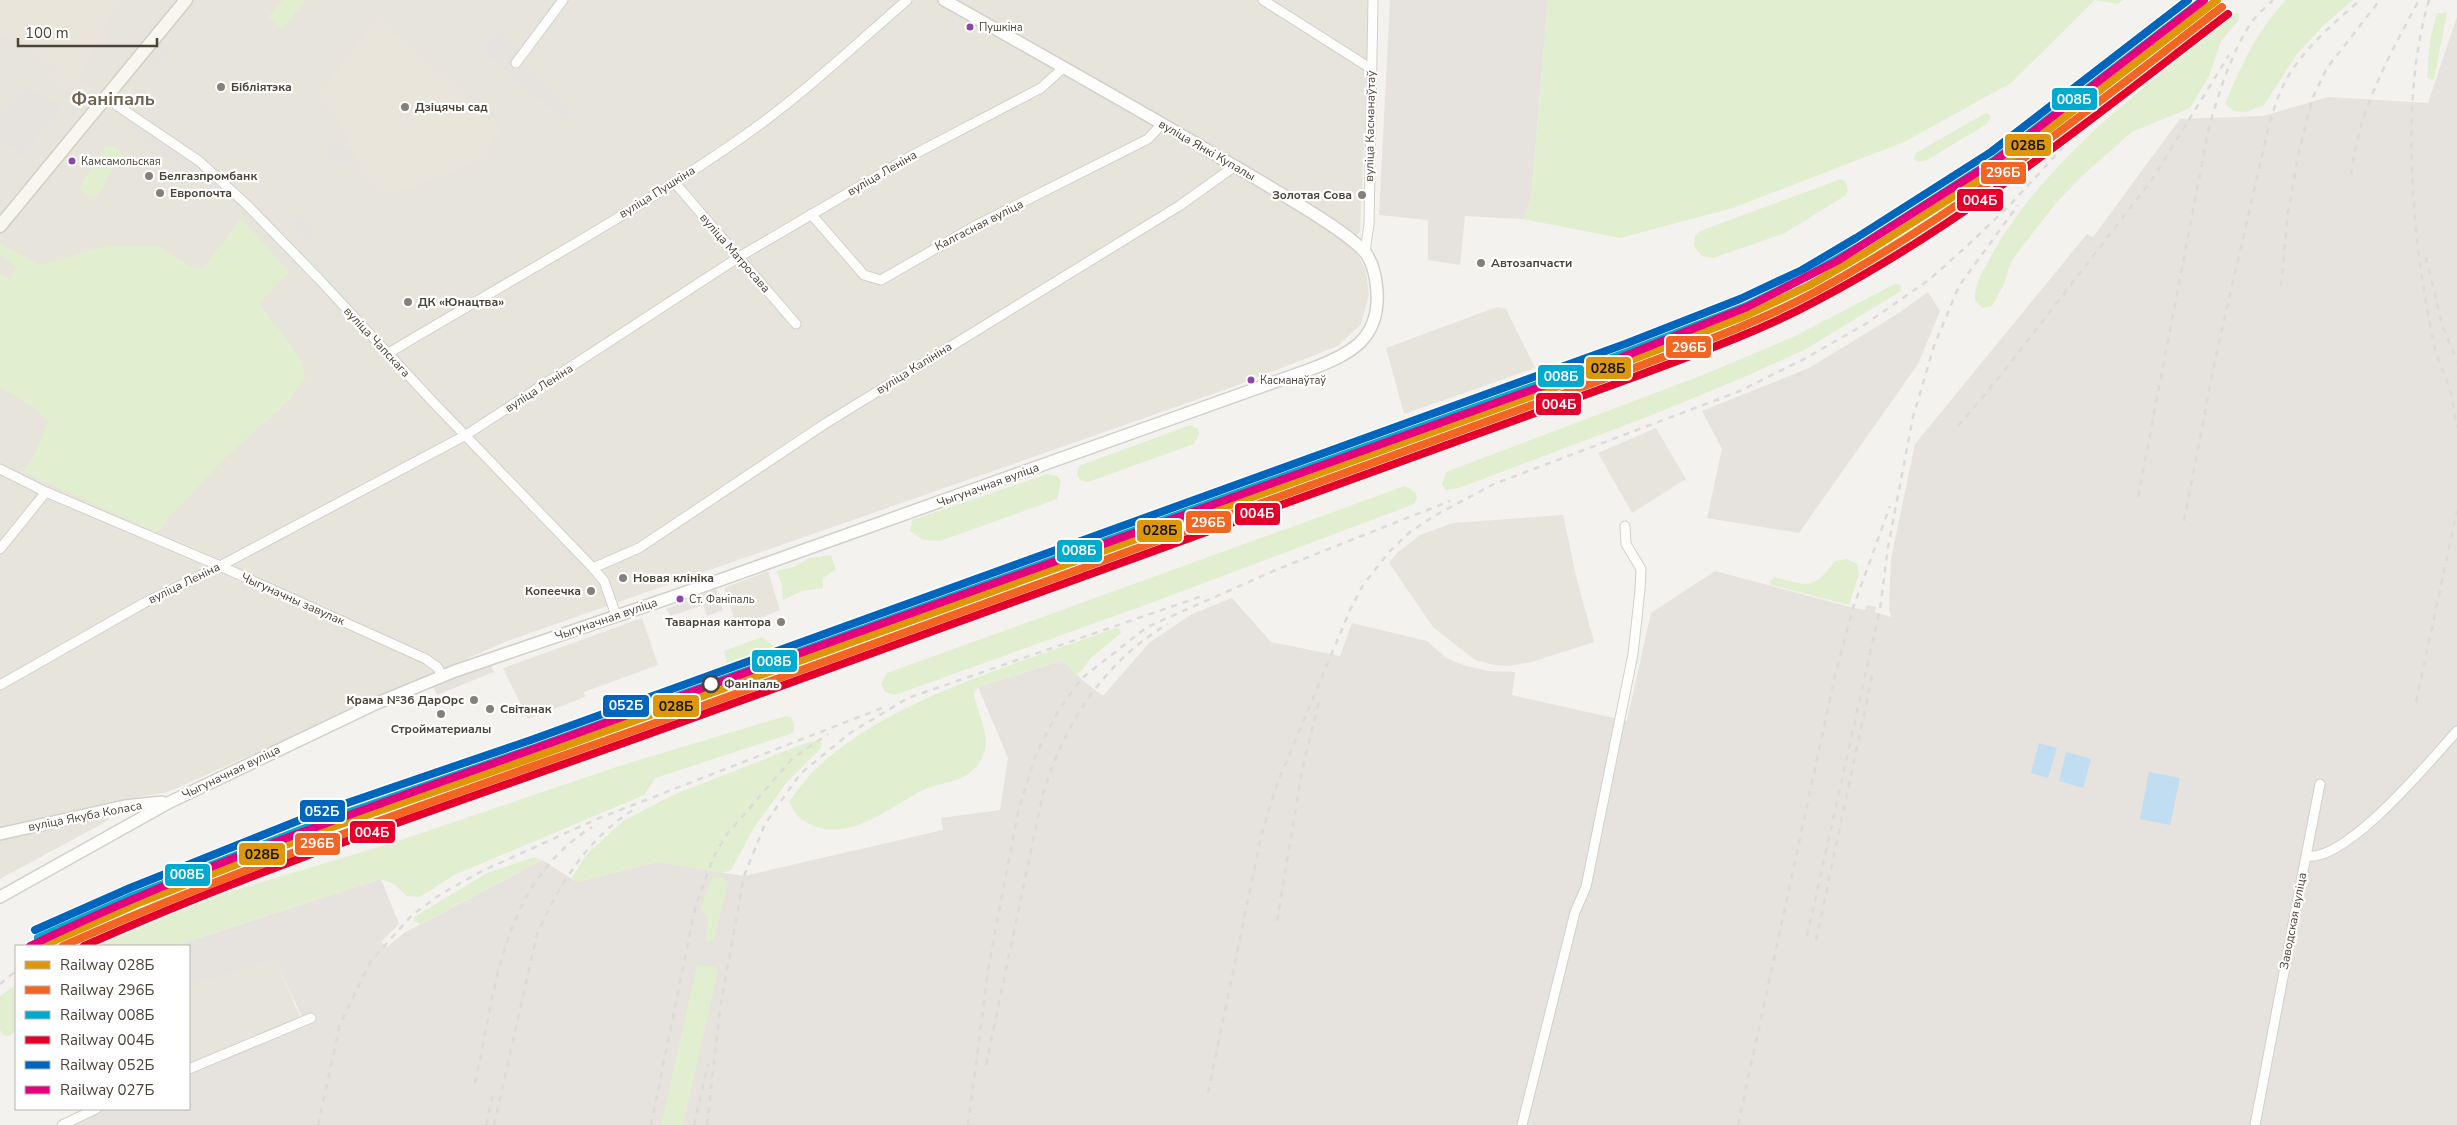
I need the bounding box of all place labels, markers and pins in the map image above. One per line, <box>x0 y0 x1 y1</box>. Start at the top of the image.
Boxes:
place label: Пушкіна <box>979 20 1023 35</box>
marker: Пушкіна <box>965 22 975 32</box>
place label: Бібліятэка <box>231 79 292 95</box>
marker: Бібліятэка <box>215 81 227 93</box>
place label: Дзіцячы сад <box>415 99 488 115</box>
marker: Дзіцячы сад <box>399 101 411 113</box>
place label: Камсамольская <box>81 154 161 169</box>
marker: Камсамольская <box>67 156 77 166</box>
place label: Белгазпромбанк <box>159 168 257 184</box>
marker: Белгазпромбанк <box>143 170 155 182</box>
place label: Европочта <box>170 185 232 201</box>
marker: Европочта <box>154 187 166 199</box>
place label: Золотая Сова <box>1272 187 1352 203</box>
marker: Золотая Сова <box>1356 189 1368 201</box>
place label: Автозапчасти <box>1491 255 1572 271</box>
marker: Автозапчасти <box>1475 257 1487 269</box>
place label: ДК «Юнацтва» <box>418 294 504 310</box>
marker: ДК «Юнацтва» <box>402 296 414 308</box>
place label: Касманаўтаў <box>1260 373 1326 388</box>
marker: Касманаўтаў <box>1246 375 1256 385</box>
place label: Новая клініка <box>633 570 714 586</box>
marker: Новая клініка <box>617 572 629 584</box>
place label: Копеечка <box>525 583 581 599</box>
marker: Копеечка <box>585 585 597 597</box>
place label: Ст. Фаніпаль <box>689 592 755 607</box>
marker: Ст. Фаніпаль <box>675 594 685 604</box>
place label: Таварная кантора <box>665 614 771 630</box>
marker: Таварная кантора <box>775 616 787 628</box>
marker: Фаніпаль <box>702 675 720 693</box>
place label: Фаніпаль <box>724 676 780 692</box>
place label: Крама №36 ДарОрс <box>346 692 464 708</box>
marker: Крама №36 ДарОрс <box>468 694 480 706</box>
place label: Світанак <box>500 701 552 717</box>
marker: Світанак <box>484 703 496 715</box>
marker: Стройматериалы <box>435 708 447 720</box>
place label: Стройматериалы <box>391 721 491 737</box>

